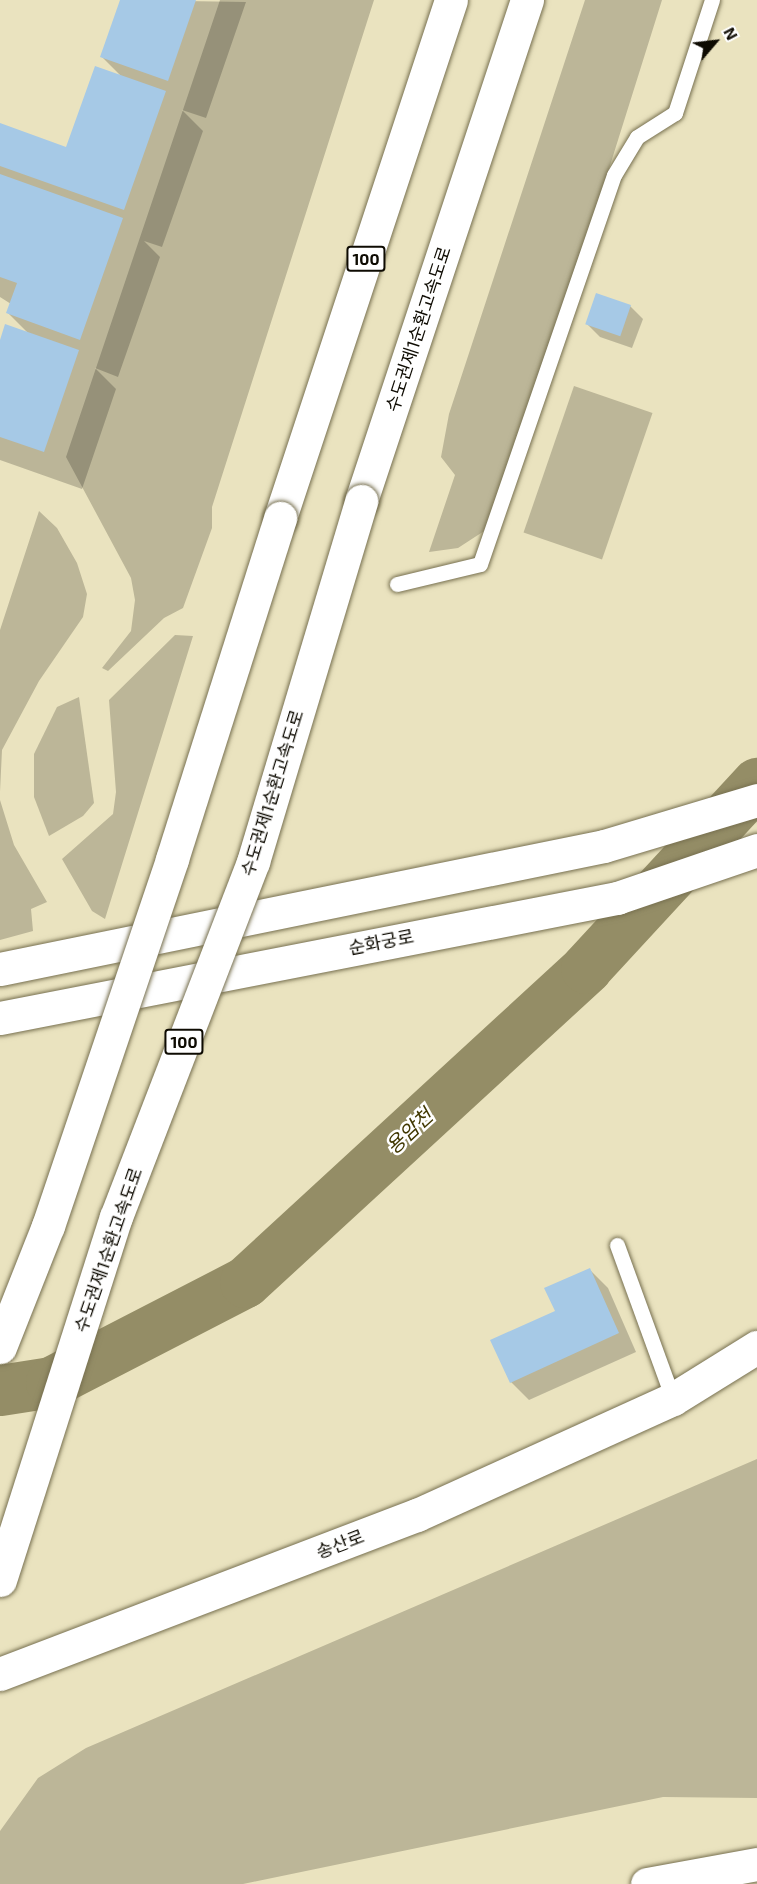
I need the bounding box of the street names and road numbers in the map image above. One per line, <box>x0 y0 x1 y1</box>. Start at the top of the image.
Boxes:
street label: 수도권제1순환고속도로 <box>381 244 455 414</box>
road number: 100 <box>345 246 387 272</box>
street label: 수도권제1순환고속도로 <box>236 707 308 879</box>
street label: 순화궁로 <box>346 925 416 959</box>
road number: 100 <box>163 1029 205 1055</box>
street label: 수도권제1순환고속도로 <box>70 1165 146 1335</box>
street label: 송산로 <box>313 1525 367 1563</box>

